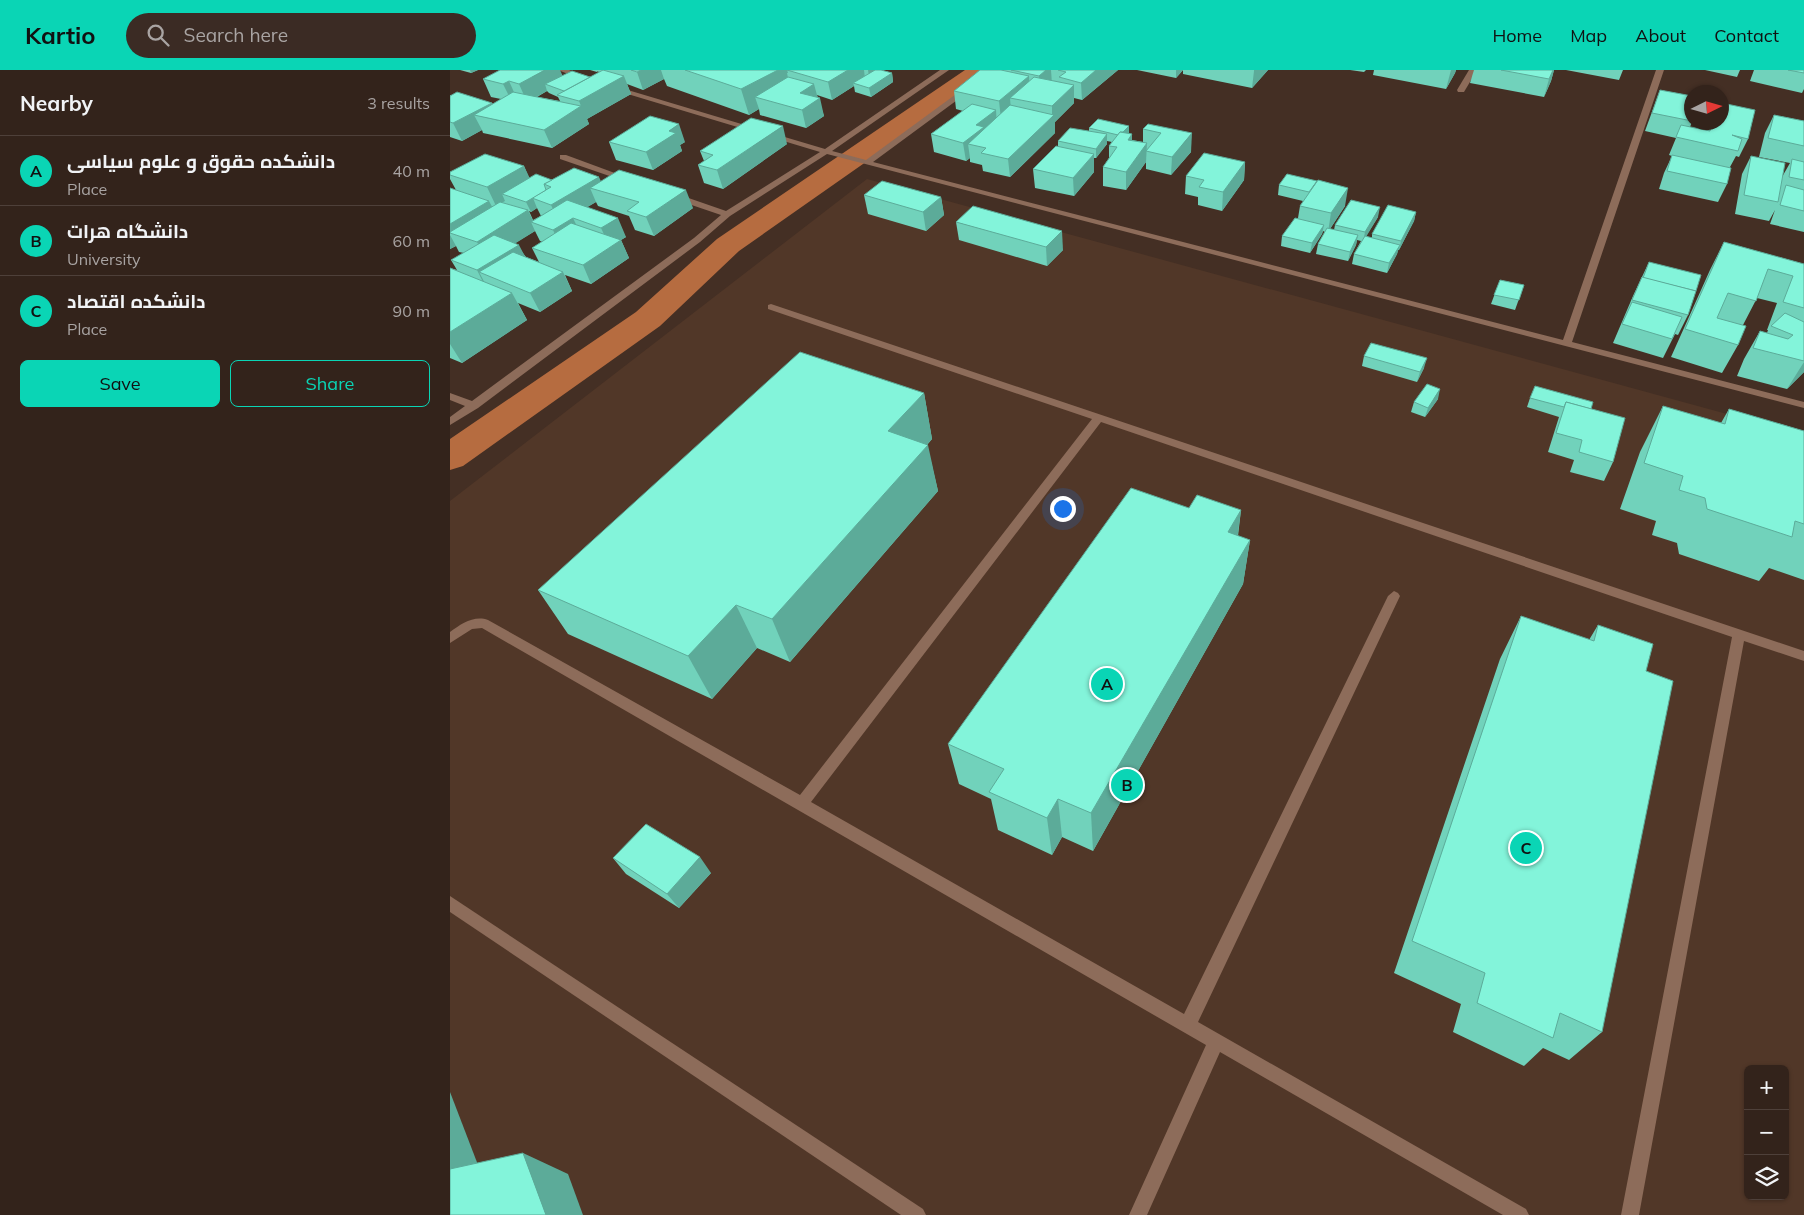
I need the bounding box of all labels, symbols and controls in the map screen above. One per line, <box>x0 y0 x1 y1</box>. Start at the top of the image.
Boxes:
search box <box>126 13 476 58</box>
text: Kartio <box>25 20 96 50</box>
icon: search <box>144 21 172 49</box>
text: Search here <box>184 23 288 47</box>
text: Home <box>1492 24 1542 47</box>
text: Map <box>1570 24 1607 47</box>
text: About <box>1635 24 1686 47</box>
text: Contact <box>1714 24 1779 47</box>
north arrow <box>1684 85 1729 130</box>
text: Nearby <box>20 90 93 116</box>
text: 3 results <box>367 93 430 113</box>
text: دانشکده حقوق و علوم سیاسی <box>67 149 335 173</box>
text: A <box>30 161 42 181</box>
text: 40 m <box>393 161 430 181</box>
text: Place <box>67 179 107 199</box>
text: دانشگاه هرات <box>67 219 188 243</box>
text: B <box>30 231 42 251</box>
text: 60 m <box>393 231 430 251</box>
text: University <box>67 249 141 269</box>
text: دانشکده اقتصاد <box>67 289 206 313</box>
text: C <box>31 301 41 321</box>
text: 90 m <box>393 301 430 321</box>
text: Place <box>67 319 107 339</box>
button: Save <box>20 360 220 407</box>
button: Share <box>230 360 430 407</box>
your location <box>1050 496 1076 522</box>
pin: A <box>1091 665 1123 703</box>
pin: B <box>1111 766 1143 804</box>
pin: C <box>1510 829 1542 867</box>
map controls <box>1744 1065 1789 1200</box>
button: + <box>1744 1065 1789 1110</box>
button: − <box>1744 1110 1789 1155</box>
button: layers <box>1744 1155 1789 1200</box>

